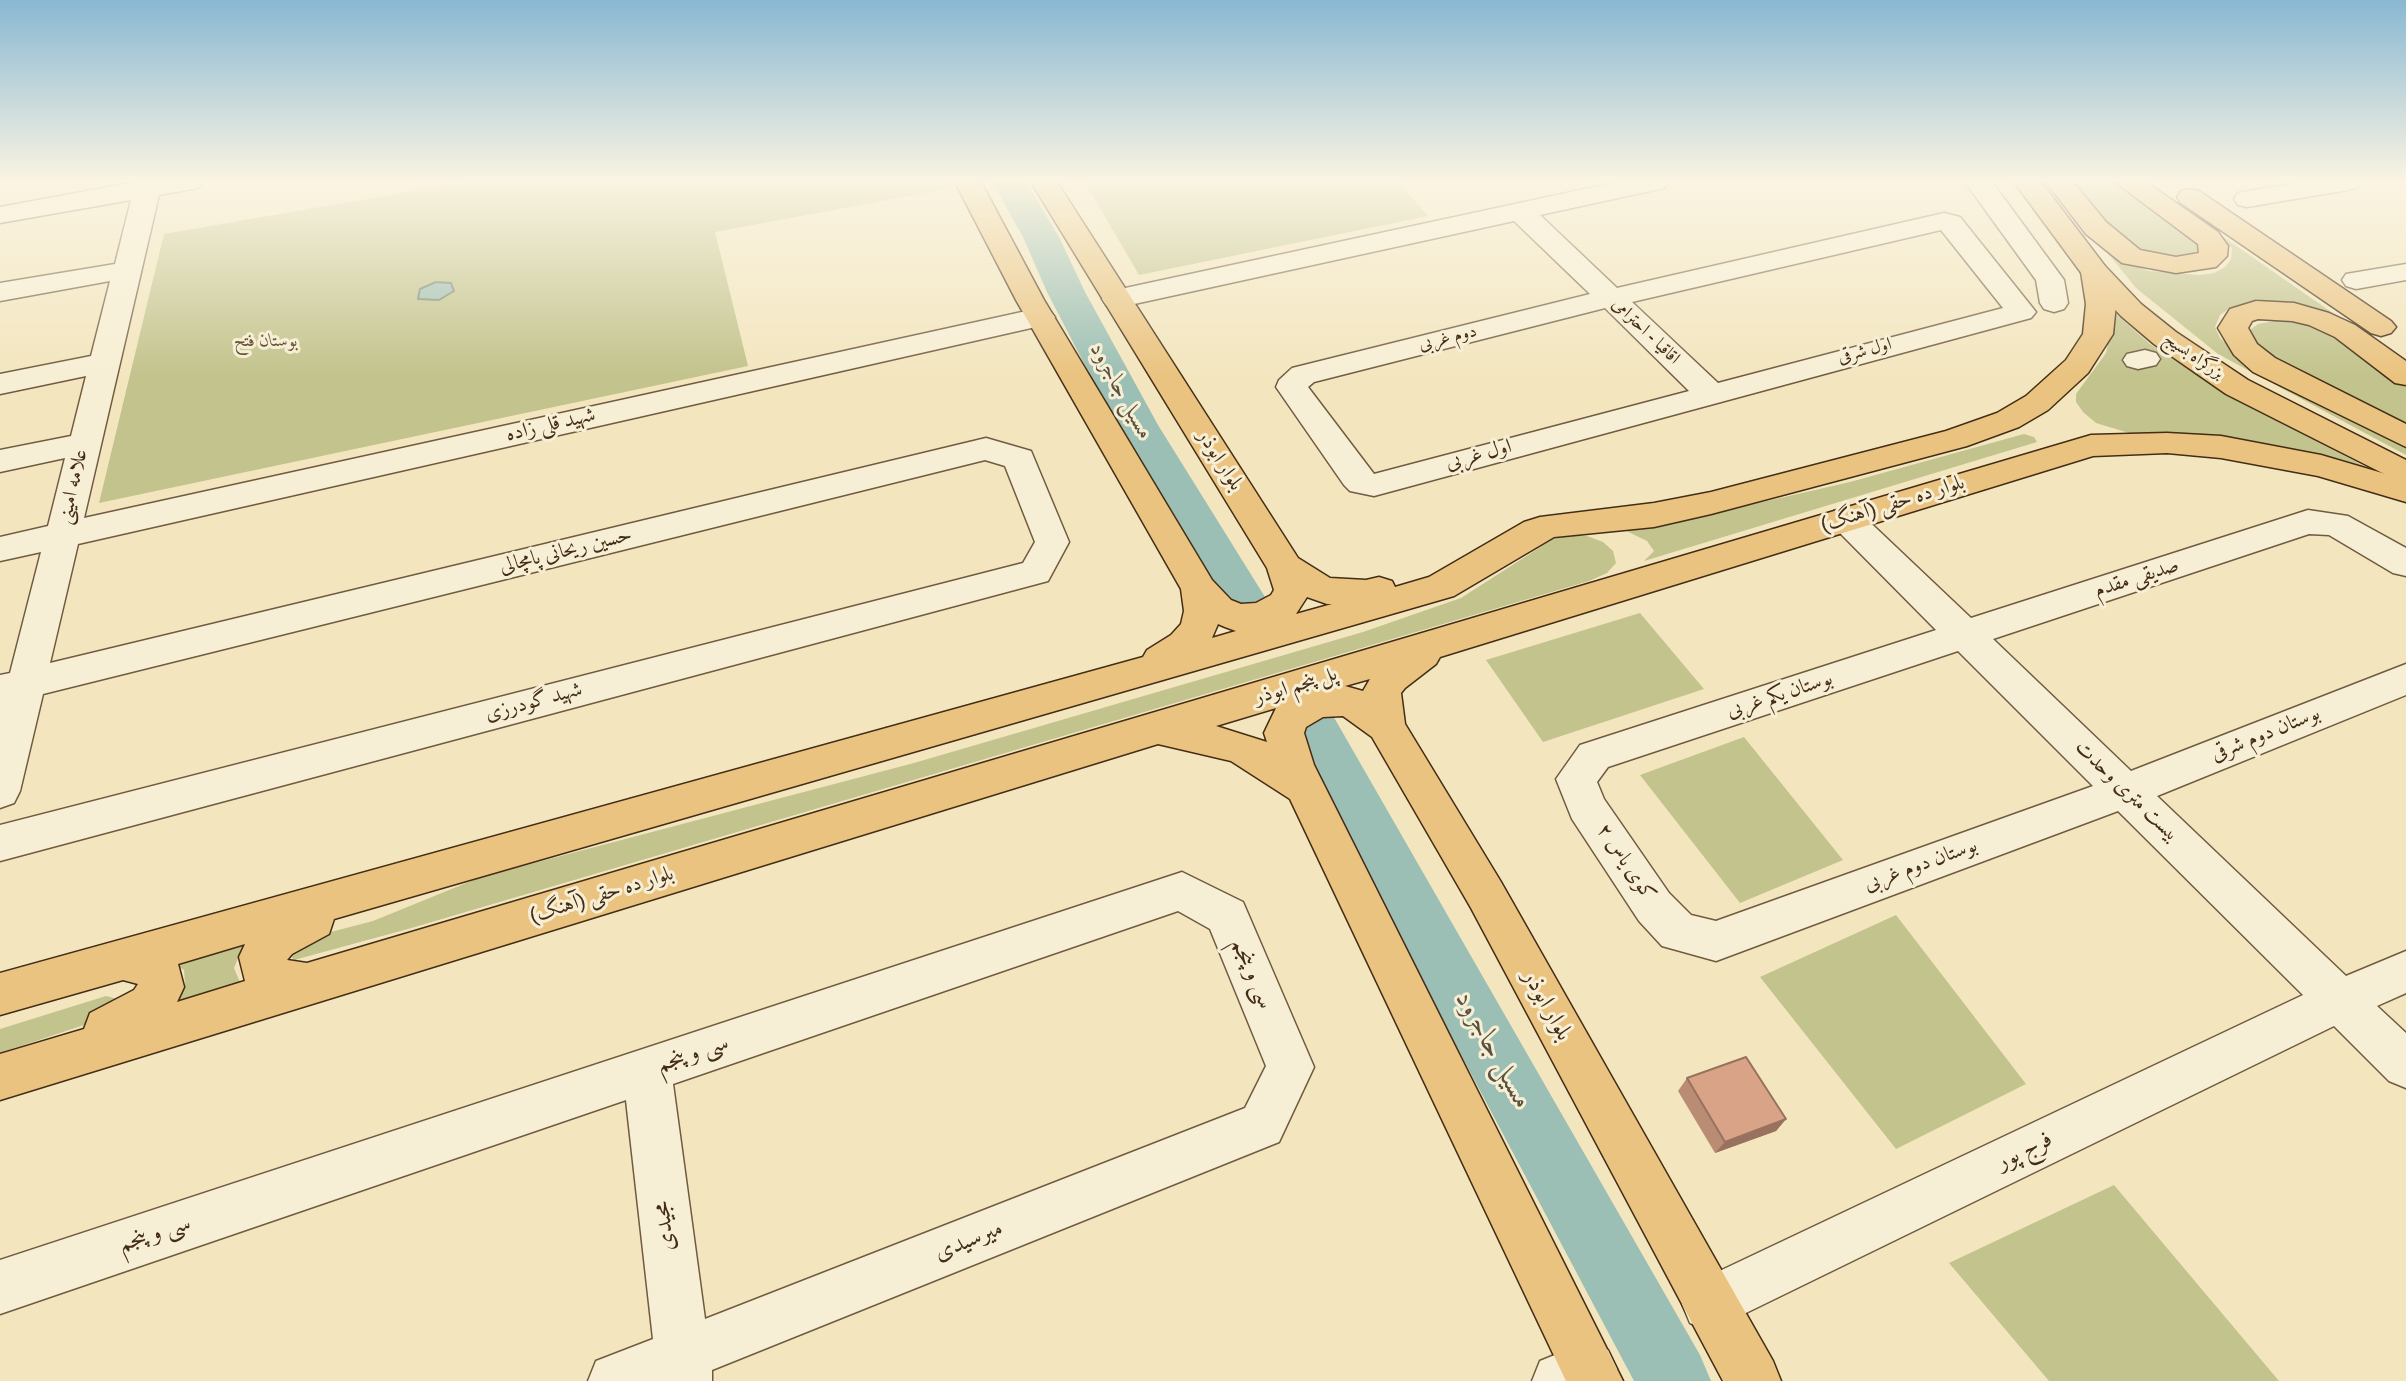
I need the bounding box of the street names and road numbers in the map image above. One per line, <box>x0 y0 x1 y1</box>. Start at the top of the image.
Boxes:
street label: اقاقیا - احترامی <box>1606 294 1684 370</box>
street label: دوم غربی <box>1417 321 1479 357</box>
street label: بزرگراه بسیج <box>2158 329 2228 385</box>
street label: اول شرقی <box>1836 334 1894 370</box>
street label: شهید قلی زاده <box>504 403 598 449</box>
street label: بلوار ابوذر <box>1191 426 1247 496</box>
street label: اول غربی <box>1443 435 1515 477</box>
street label: علامه امینی <box>53 447 95 527</box>
street label: بلوار ده حقی (آهنگ) <box>1818 471 1968 539</box>
street label: حسین ریحانی پامچالی <box>497 523 635 581</box>
street label: صدیقی مقدم <box>2092 554 2182 604</box>
street label: پل پنجم ابوذر <box>1252 662 1340 712</box>
street label: بوستان یکم غربی <box>1724 667 1836 725</box>
street label: شهید گودرزی <box>483 678 585 728</box>
street label: بوستان دوم شرقی <box>2208 702 2324 768</box>
street label: بیست متری وحدت <box>2068 736 2184 848</box>
street label: کوی یاس ۲ <box>1590 819 1660 907</box>
street label: بوستان دوم غربی <box>1861 834 1981 898</box>
street label: بلوار ده حقی (آهنگ) <box>527 862 677 930</box>
street label: سی و پنجم <box>1223 934 1279 1014</box>
street label: بلوار ابوذر <box>1515 965 1577 1047</box>
street label: سی و پنجم <box>653 1029 733 1081</box>
street label: فرج پور <box>1992 1126 2058 1178</box>
street label: مجیدی <box>649 1199 683 1253</box>
street label: سی و پنجم <box>115 1210 195 1260</box>
street label: میرسیدی <box>930 1215 1008 1269</box>

